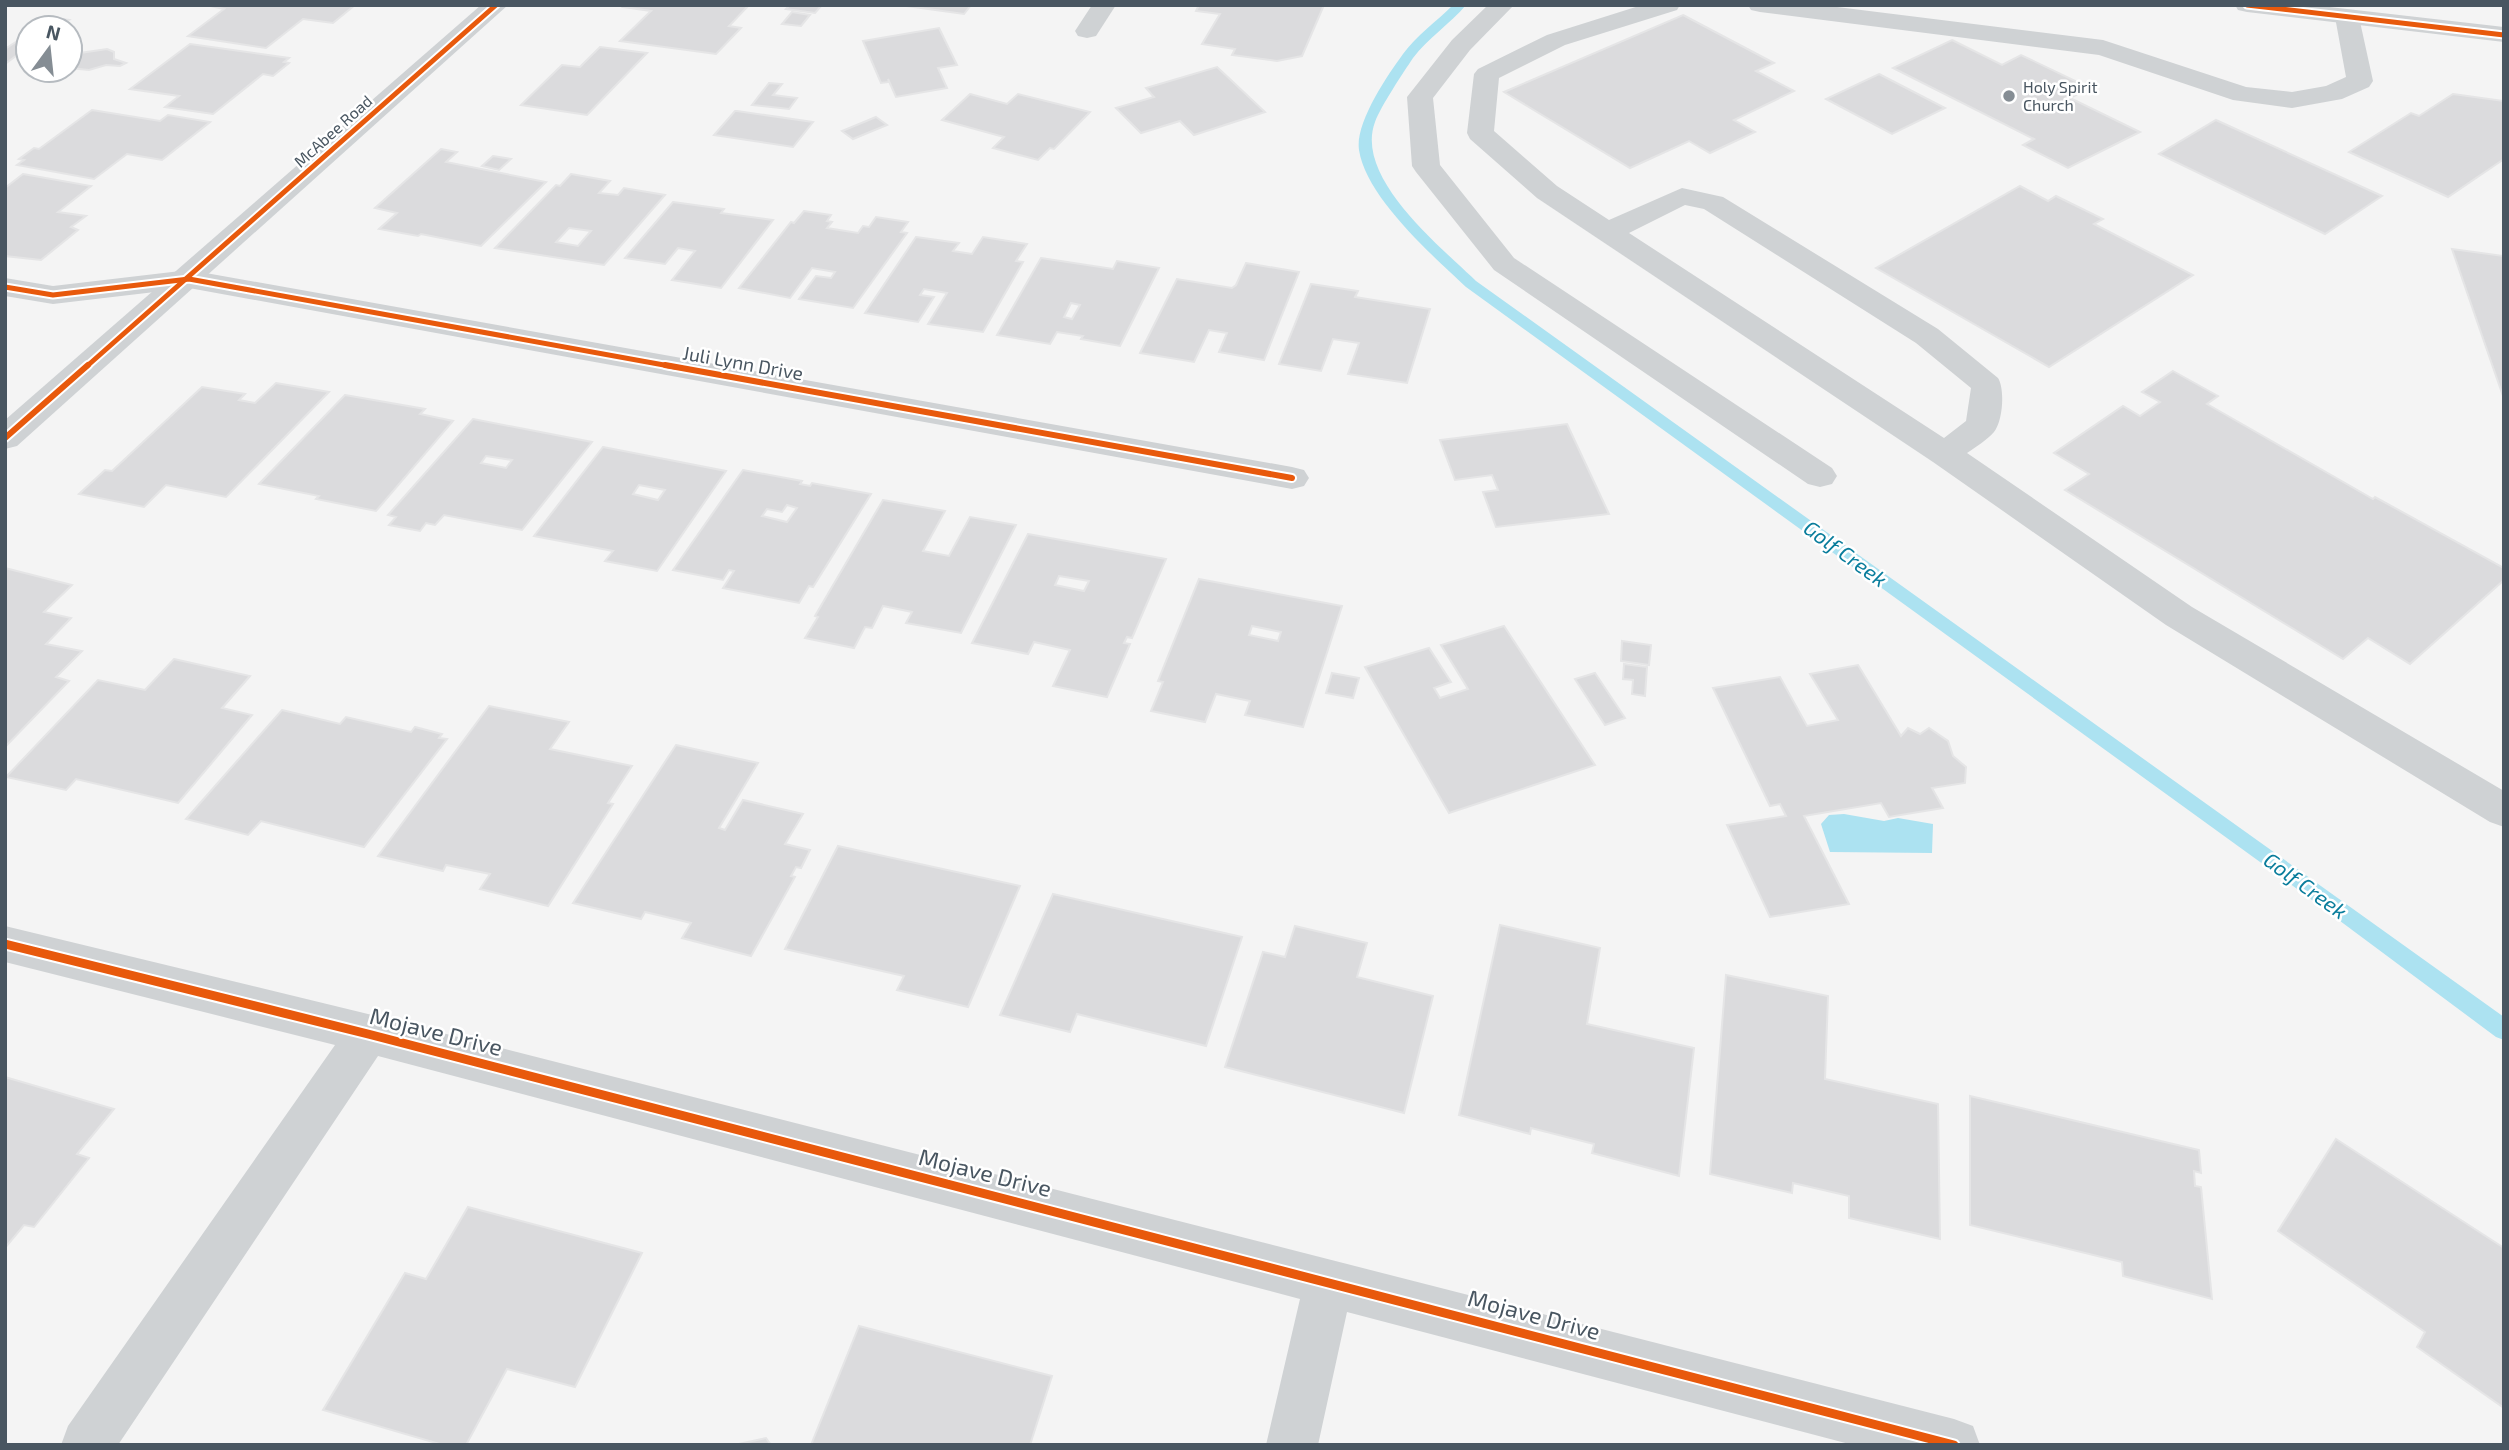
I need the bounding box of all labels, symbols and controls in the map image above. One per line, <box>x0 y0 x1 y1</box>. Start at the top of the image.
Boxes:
north arrow <box>14 14 84 84</box>
text: N <box>44 19 63 45</box>
place label: Holy Spirit Church <box>2023 77 2098 114</box>
marker: Holy Spirit Church <box>2001 88 2017 104</box>
street label: McAbee Road <box>290 91 376 171</box>
street label: Juli Lynn Drive <box>681 341 805 384</box>
water label: Golf Creek <box>1799 514 1892 591</box>
water label: Golf Creek <box>2259 846 2352 923</box>
street label: Mojave Drive <box>367 1001 505 1061</box>
street label: Mojave Drive <box>916 1142 1054 1202</box>
street label: Mojave Drive <box>1465 1283 1603 1345</box>

